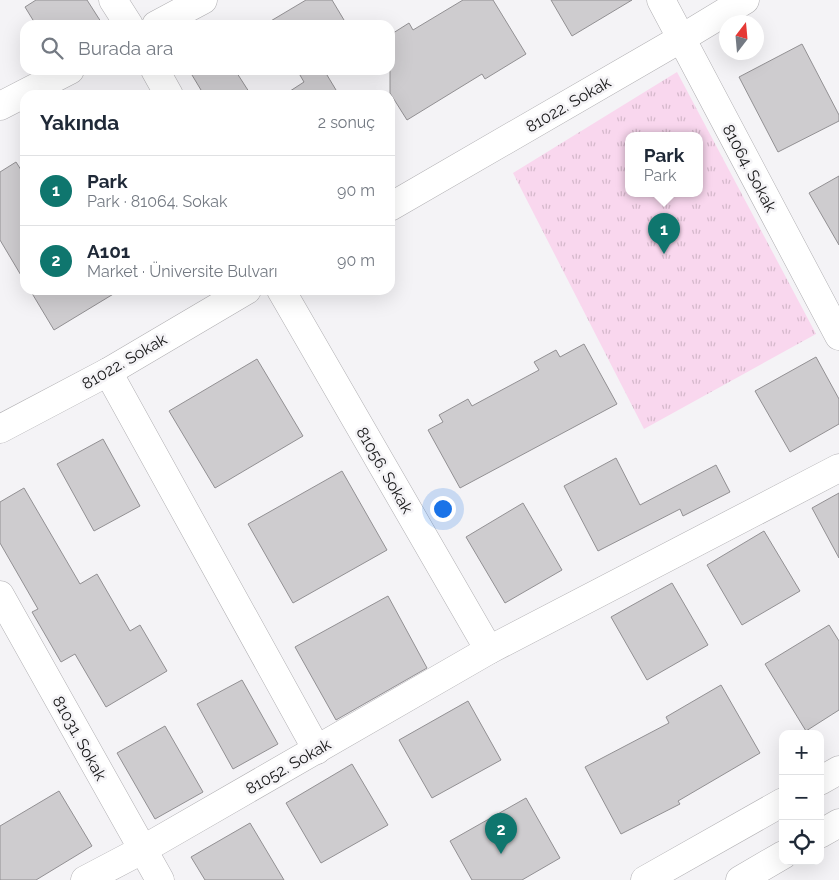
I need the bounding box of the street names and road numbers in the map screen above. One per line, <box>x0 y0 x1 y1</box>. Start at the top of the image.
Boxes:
street label: 81022. Sokak <box>522 72 614 136</box>
street label: 81064. Sokak <box>719 121 781 216</box>
street label: 81022. Sokak <box>78 329 170 393</box>
street label: 81056. Sokak <box>352 424 417 517</box>
street label: 81031. Sokak <box>49 693 111 784</box>
street label: 81052. Sokak <box>242 734 335 798</box>

